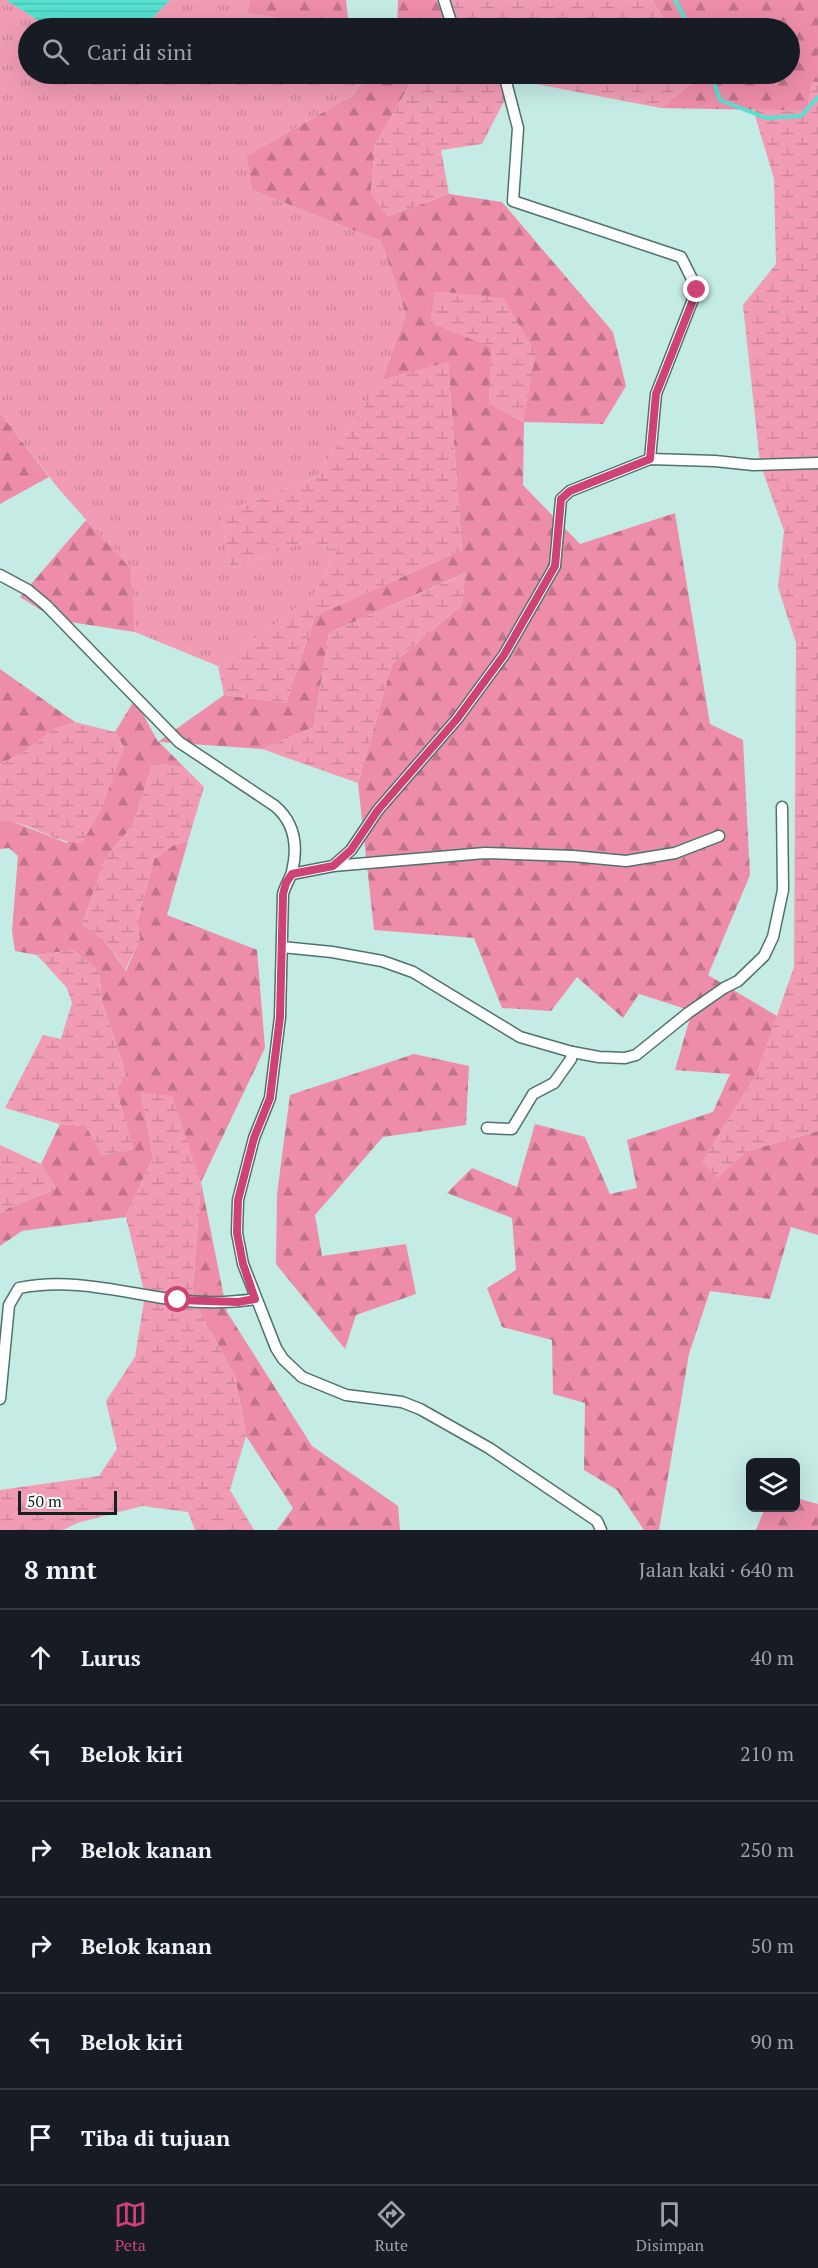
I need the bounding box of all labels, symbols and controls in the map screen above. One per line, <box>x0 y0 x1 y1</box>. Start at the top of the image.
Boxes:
search box <box>18 18 800 84</box>
icon: search <box>39 35 72 68</box>
text: Cari di sini <box>87 37 193 66</box>
route end <box>683 276 709 302</box>
route start <box>164 1286 190 1312</box>
map controls <box>746 1458 800 1512</box>
button: layers <box>746 1458 800 1512</box>
scale bar <box>18 1488 117 1516</box>
text: 50 m <box>27 1490 62 1512</box>
text: 8 mnt <box>24 1552 97 1586</box>
text: Jalan kaki · 640 m <box>639 1556 794 1583</box>
icon: ahead <box>24 1641 57 1674</box>
text: Lurus <box>81 1643 141 1672</box>
text: 40 m <box>751 1644 794 1671</box>
icon: left <box>24 1737 57 1770</box>
text: Belok kiri <box>81 1739 183 1768</box>
text: 210 m <box>740 1740 794 1767</box>
icon: right <box>24 1833 57 1866</box>
text: Belok kanan <box>81 1835 212 1864</box>
text: 250 m <box>740 1836 794 1863</box>
icon: right <box>24 1929 57 1962</box>
text: Belok kanan <box>81 1931 212 1960</box>
text: 50 m <box>751 1932 794 1959</box>
icon: left <box>24 2025 57 2058</box>
text: Belok kiri <box>81 2027 183 2056</box>
text: 90 m <box>751 2028 794 2055</box>
icon: arrive <box>24 2121 57 2154</box>
text: Tiba di tujuan <box>81 2123 230 2152</box>
tab: Peta <box>114 2198 147 2256</box>
tab: Rute <box>375 2198 408 2256</box>
tab: Disimpan <box>636 2198 704 2256</box>

